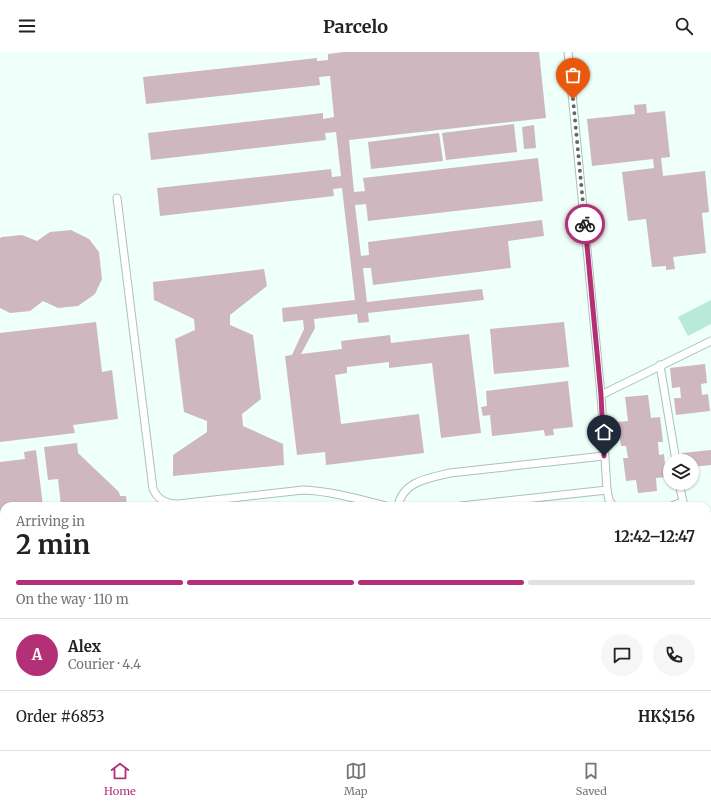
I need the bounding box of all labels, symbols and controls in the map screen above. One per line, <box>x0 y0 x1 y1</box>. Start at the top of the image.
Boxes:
icon: menu <box>16 15 38 37</box>
text: Parcelo <box>323 15 388 38</box>
icon: search <box>673 15 695 37</box>
pin <box>556 58 590 99</box>
icon: bag <box>562 64 584 86</box>
courier <box>565 204 605 244</box>
icon: bike <box>574 213 596 235</box>
pin <box>587 415 621 456</box>
icon: home <box>593 421 615 443</box>
map controls <box>663 454 699 490</box>
button: layers <box>663 454 699 490</box>
text: Arriving in <box>16 513 85 530</box>
text: 12:42–12:47 <box>614 527 695 546</box>
text: 2 min <box>16 528 90 561</box>
text: On the way · 110 m <box>16 591 129 608</box>
button: chat <box>601 634 643 676</box>
button: phone <box>653 634 695 676</box>
text: Alex <box>68 637 101 656</box>
text: A <box>32 645 42 664</box>
text: Courier · 4.4 <box>68 656 141 673</box>
text: Order #6853 <box>16 707 105 726</box>
text: HK$156 <box>638 707 695 726</box>
tab: Home <box>104 760 136 798</box>
tab: Map <box>344 760 367 798</box>
tab: Saved <box>576 760 607 798</box>

